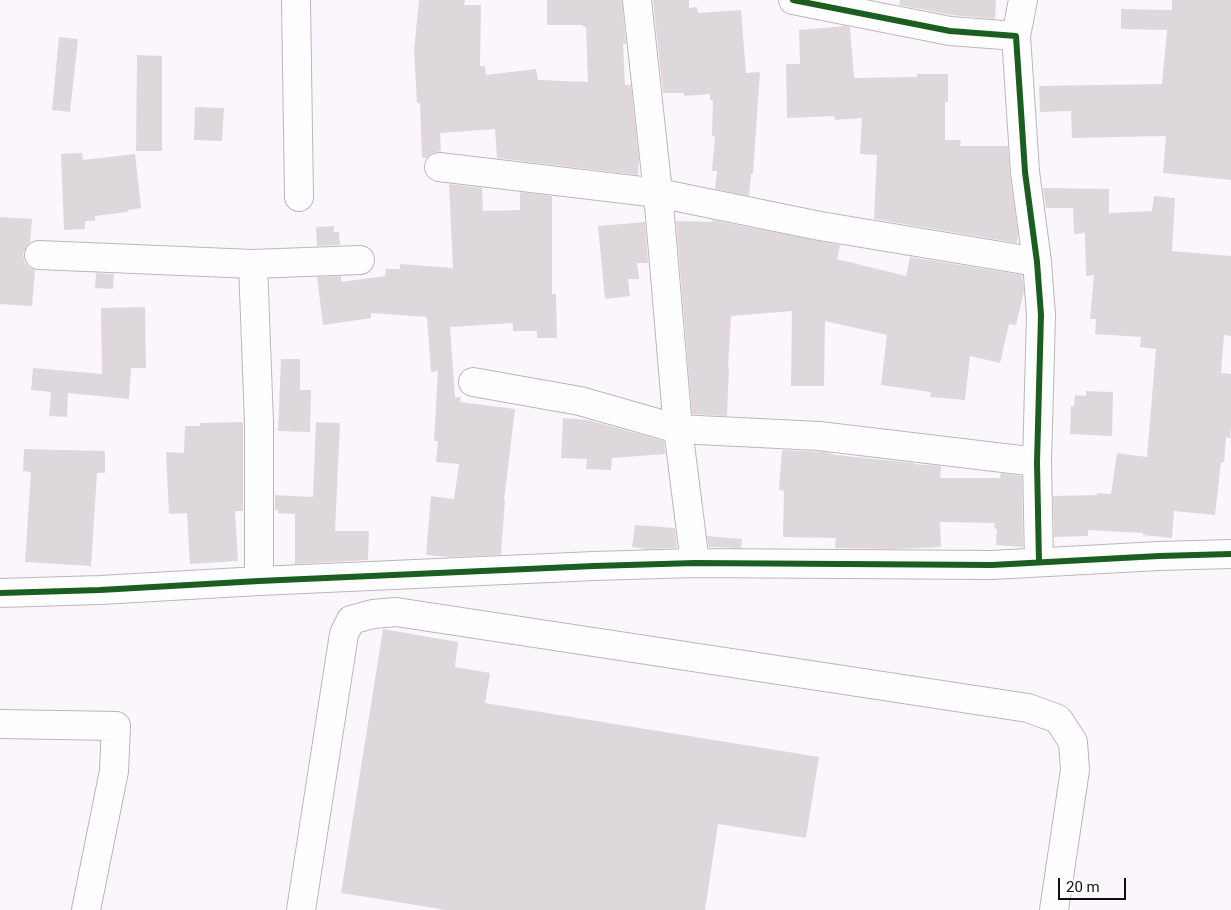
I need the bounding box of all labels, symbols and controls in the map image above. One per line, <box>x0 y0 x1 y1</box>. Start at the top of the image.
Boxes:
scale bar <box>1061 868 1128 900</box>
text: 20 m <box>1066 878 1100 896</box>

